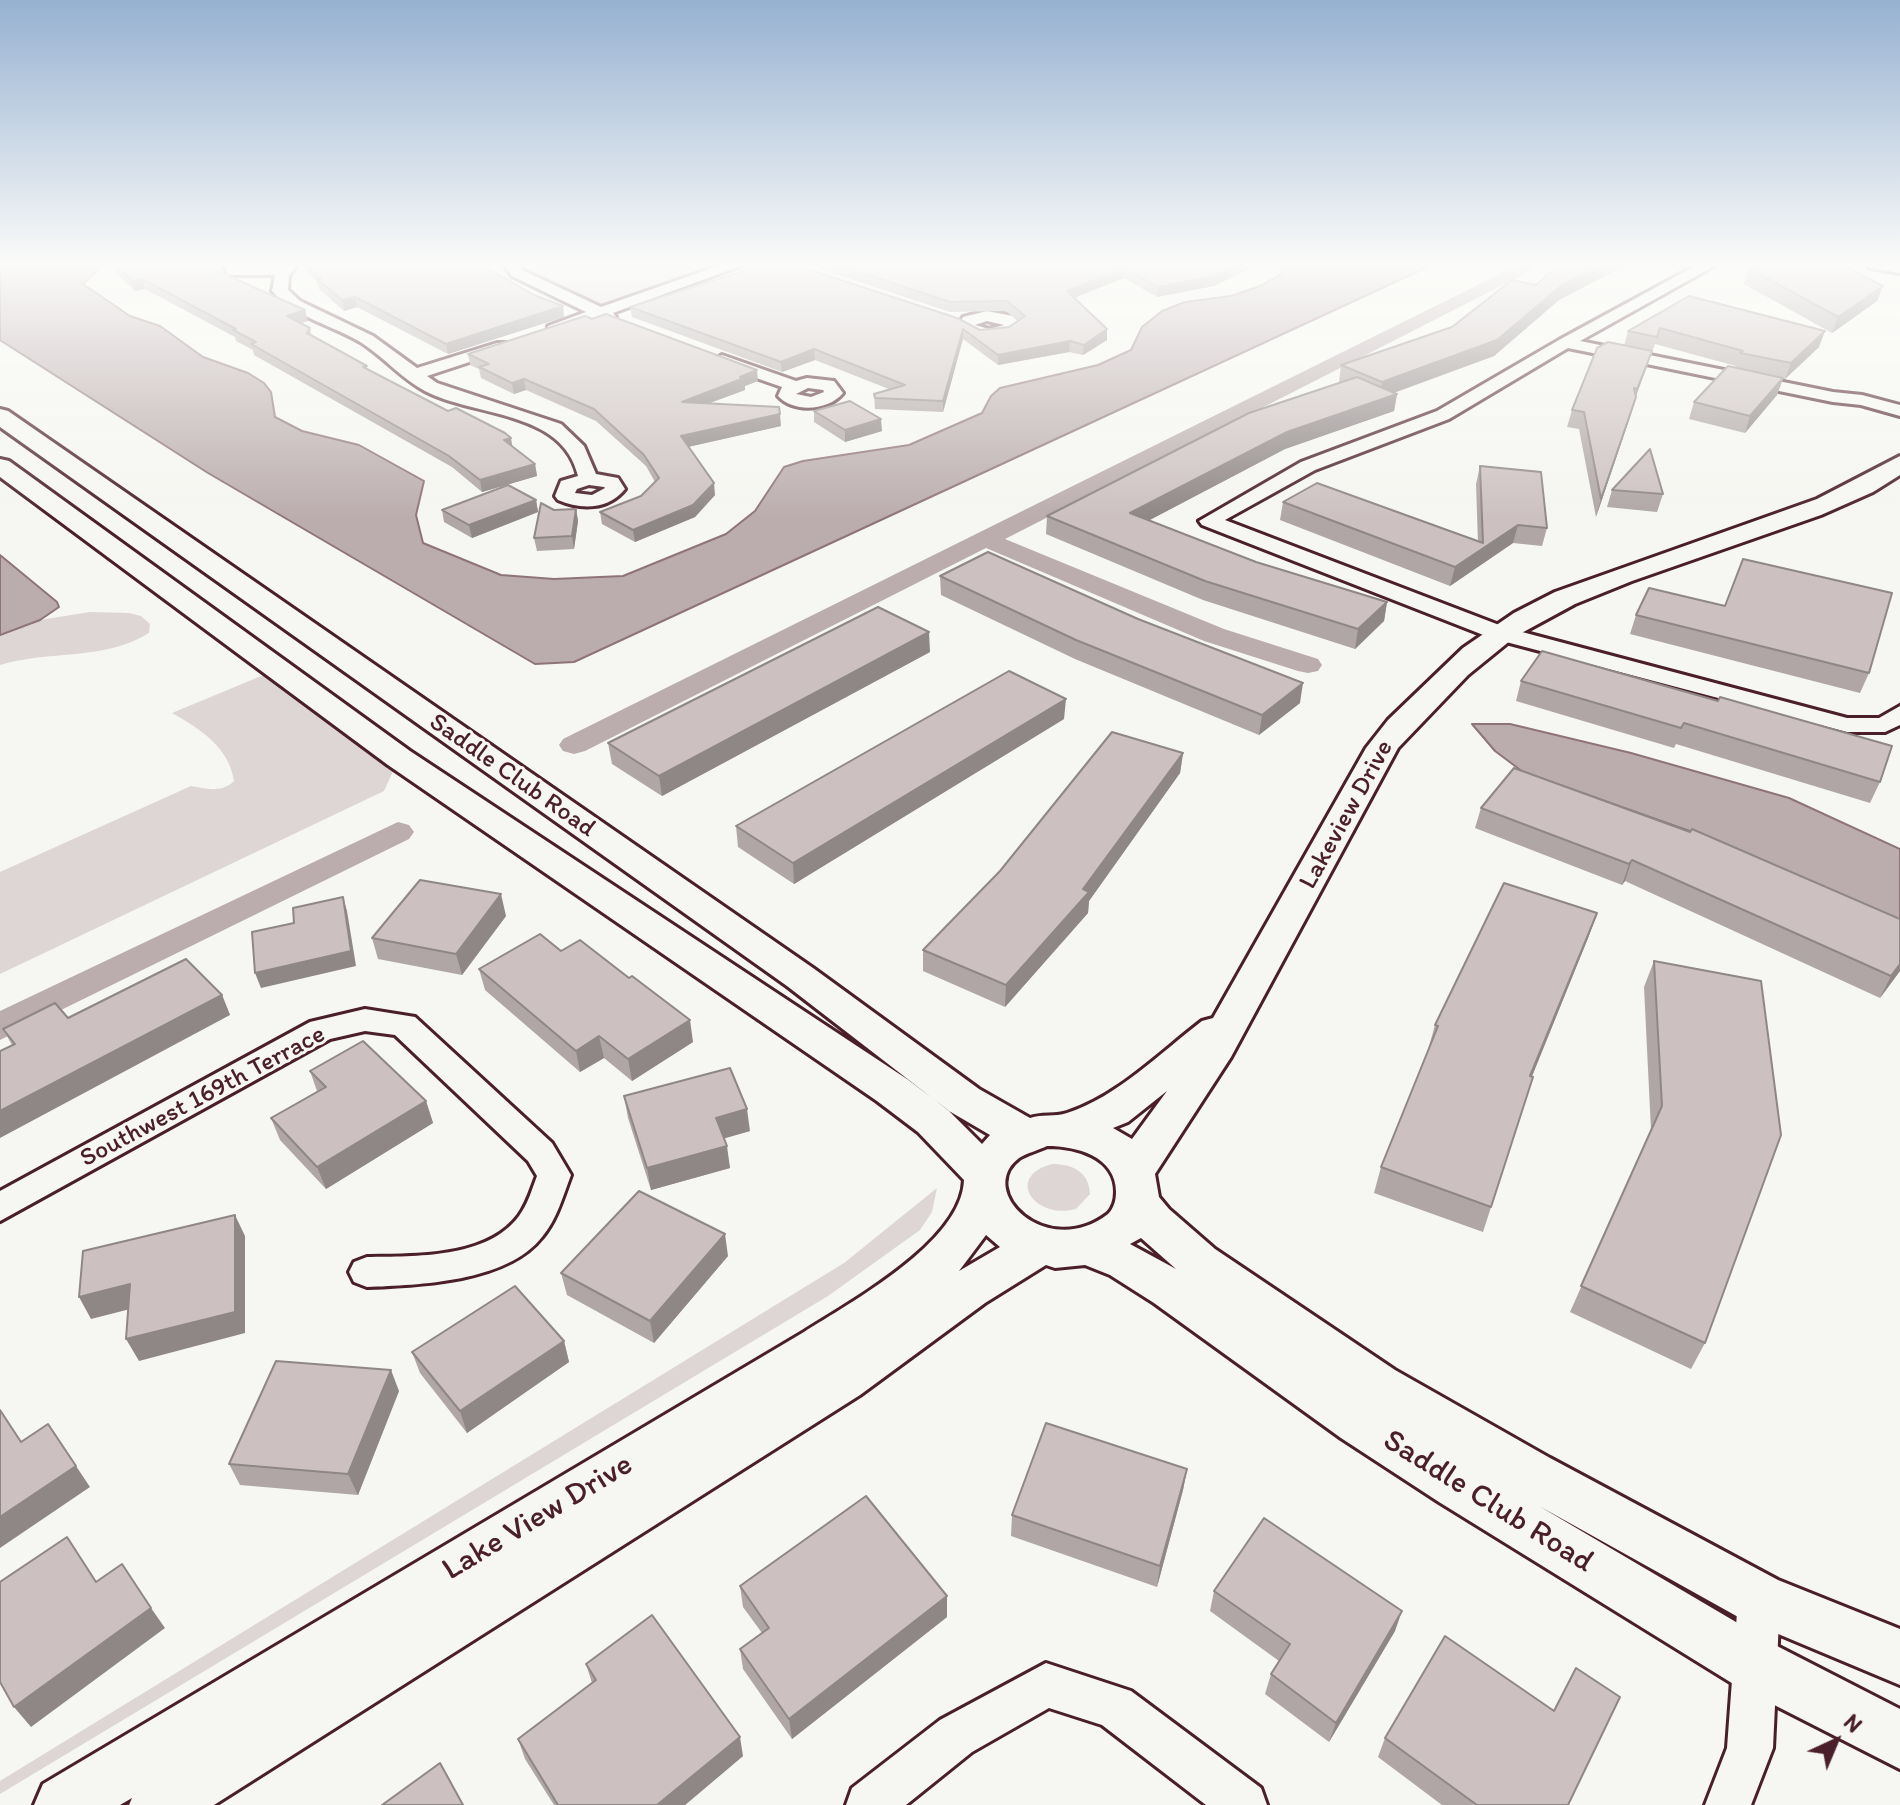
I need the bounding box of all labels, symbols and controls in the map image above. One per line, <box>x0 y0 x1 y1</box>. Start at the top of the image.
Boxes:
street label: Saddle Club Road <box>423 707 601 845</box>
street label: Lakeview Drive <box>1293 735 1401 895</box>
street label: Southwest 169th Terrace <box>75 1019 331 1175</box>
street label: Saddle Club Road <box>1376 1422 1600 1582</box>
street label: Lake View Drive <box>436 1446 640 1590</box>
north arrow <box>1796 1701 1876 1781</box>
text: N <box>1838 1708 1868 1738</box>

